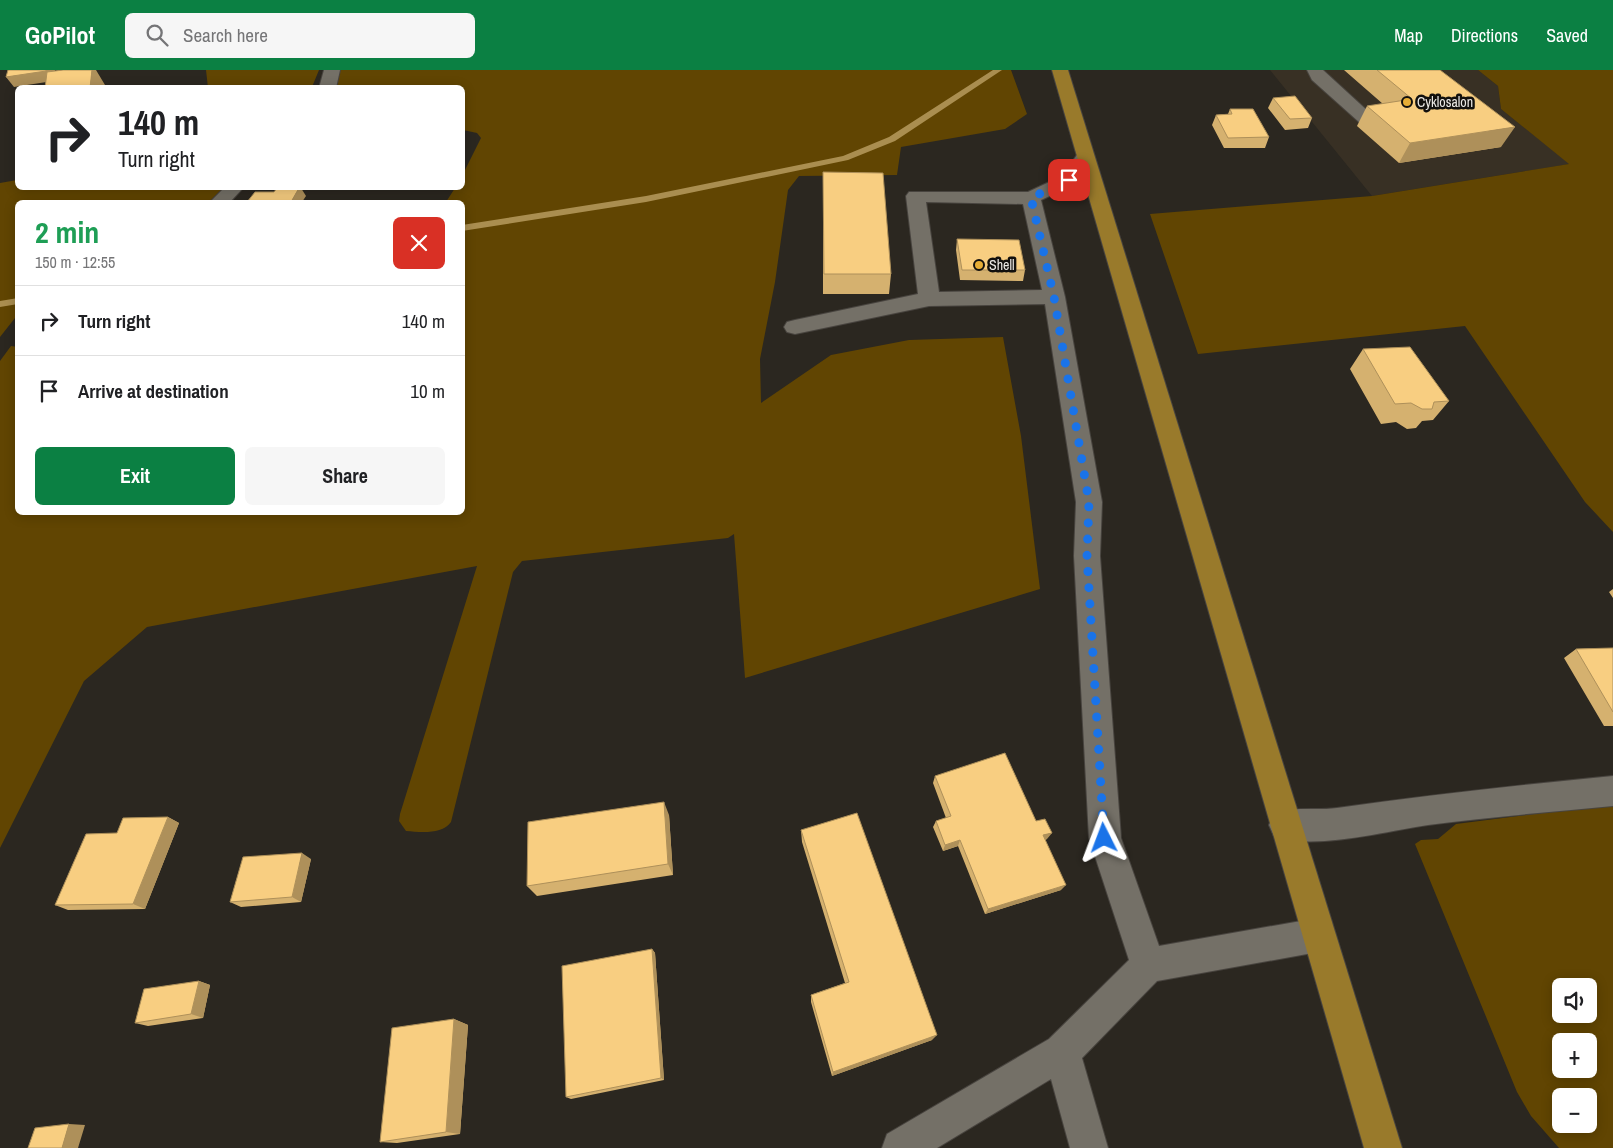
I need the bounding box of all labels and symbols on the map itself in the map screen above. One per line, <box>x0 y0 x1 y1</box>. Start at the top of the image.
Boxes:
place label: Cyklosalon <box>1417 93 1473 111</box>
marker: Cyklosalon <box>1401 96 1413 108</box>
pin <box>1048 159 1090 201</box>
place label: Shell <box>989 256 1015 274</box>
marker: Shell <box>973 259 985 271</box>
position arrow <box>1077 811 1129 863</box>

